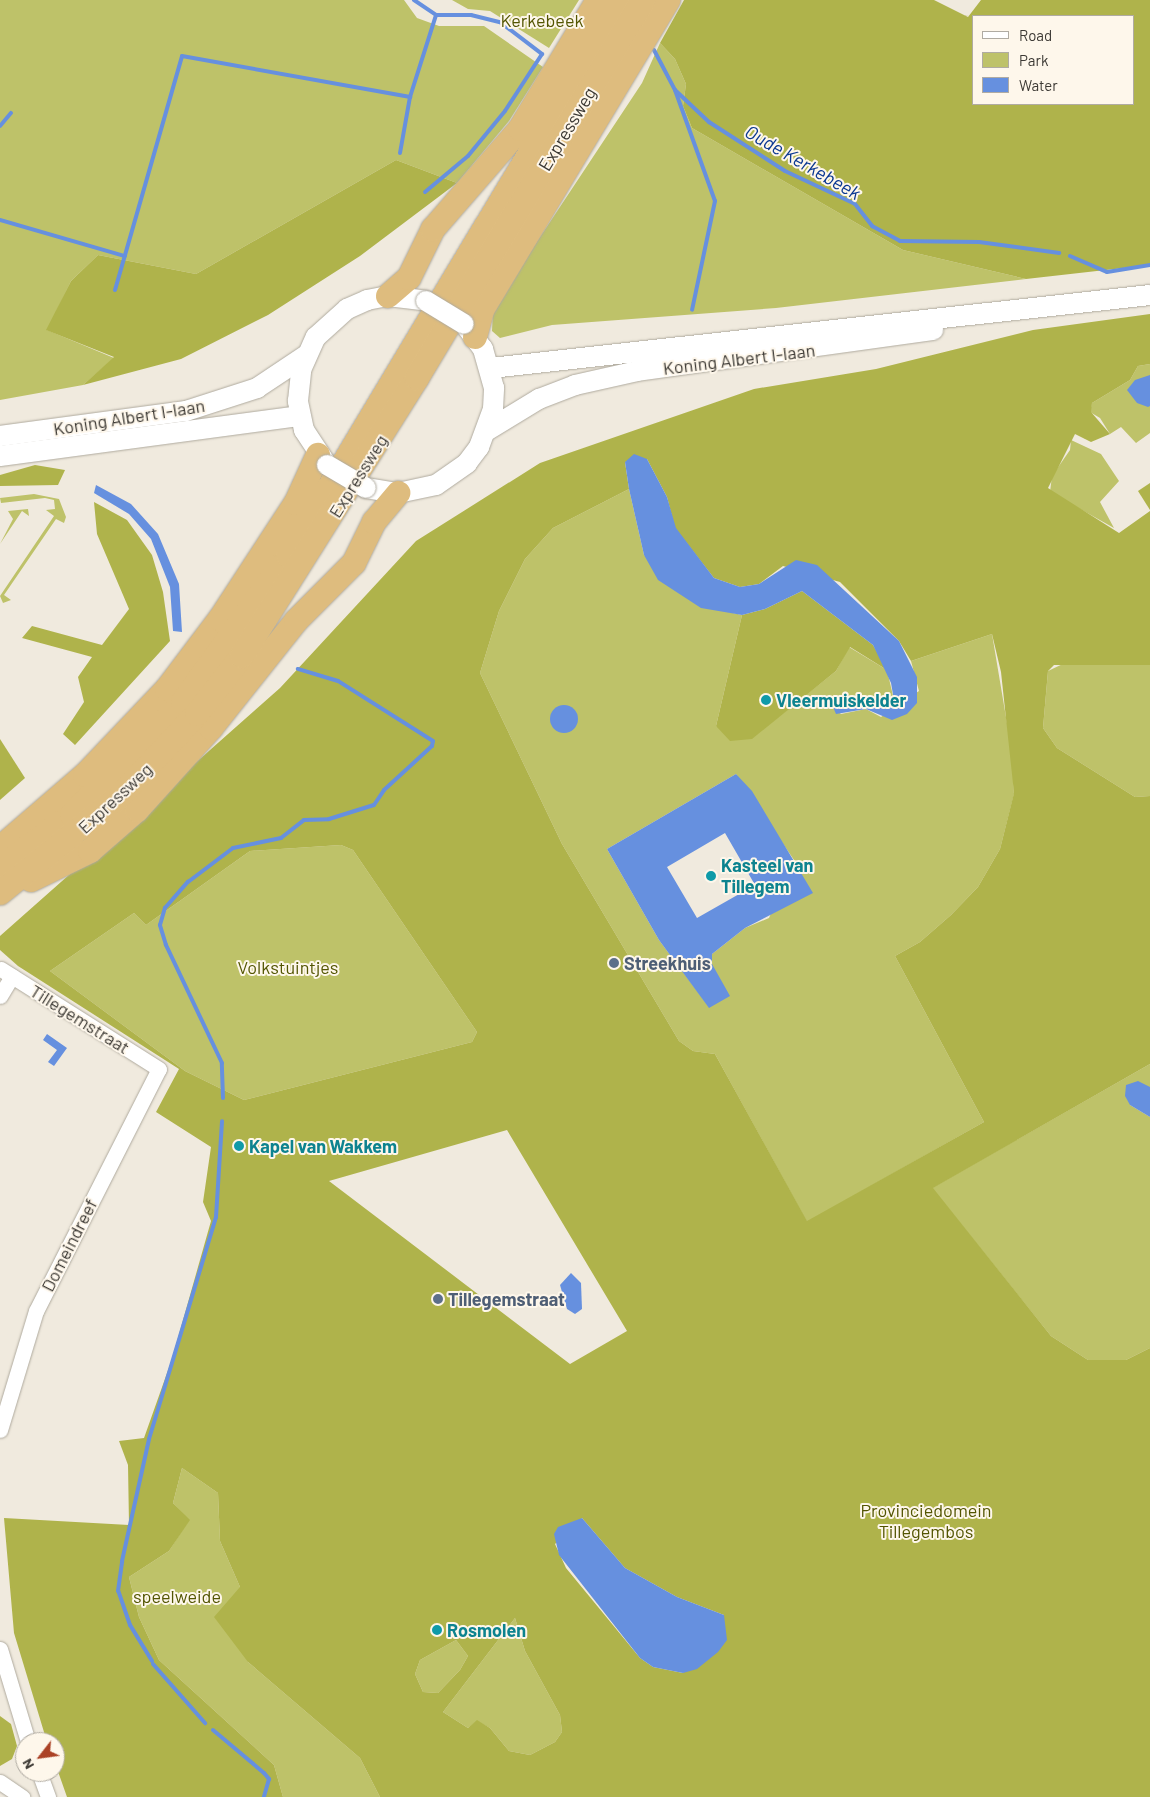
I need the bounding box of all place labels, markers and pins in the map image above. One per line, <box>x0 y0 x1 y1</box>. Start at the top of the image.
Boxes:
place label: Vleermuiskelder <box>776 689 906 711</box>
marker: Vleermuiskelder <box>760 694 772 706</box>
place label: Kasteel van Tillegem <box>721 855 813 898</box>
marker: Kasteel van Tillegem <box>705 870 717 882</box>
place label: Streekhuis <box>624 952 711 974</box>
marker: Streekhuis <box>608 957 620 969</box>
place label: Kapel van Wakkem <box>249 1135 397 1157</box>
marker: Kapel van Wakkem <box>233 1140 245 1152</box>
place label: Tillegemstraat <box>448 1288 565 1310</box>
marker: Tillegemstraat <box>432 1293 444 1305</box>
place label: Rosmolen <box>447 1619 526 1641</box>
marker: Rosmolen <box>431 1624 443 1636</box>

